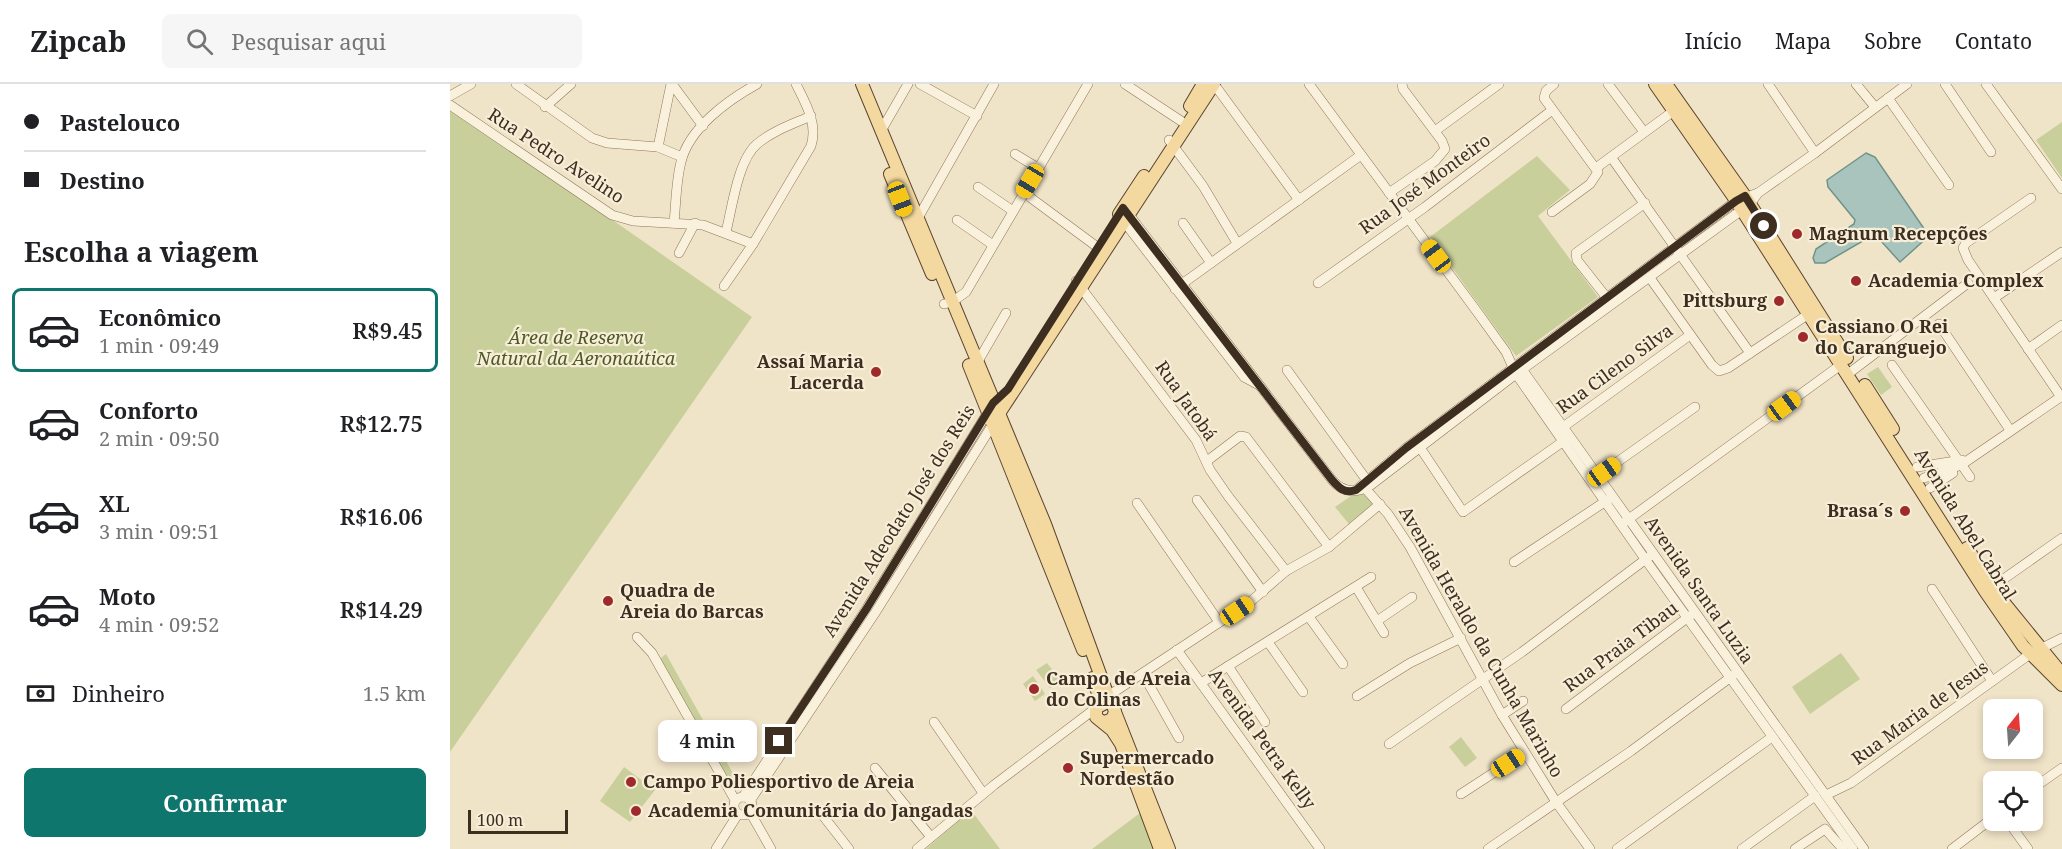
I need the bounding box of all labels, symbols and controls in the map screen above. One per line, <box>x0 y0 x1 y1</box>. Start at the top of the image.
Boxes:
search box <box>162 14 582 68</box>
text: Zipcab <box>30 22 126 60</box>
icon: search <box>183 25 216 58</box>
text: Pesquisar aqui <box>231 26 386 56</box>
text: Início <box>1685 27 1742 55</box>
text: Mapa <box>1775 27 1831 55</box>
text: Sobre <box>1864 27 1922 55</box>
text: Contato <box>1955 27 2032 55</box>
street label: Rua Pedro Avelino <box>484 102 629 208</box>
text: Pastelouco <box>60 107 180 137</box>
street label: Rua José Monteiro <box>1354 127 1495 239</box>
car <box>1013 161 1047 201</box>
text: Destino <box>60 165 145 195</box>
car <box>885 179 915 219</box>
route start <box>1750 212 1777 239</box>
place label: Magnum Recepções <box>1809 221 1988 245</box>
marker: Magnum Recepções <box>1790 227 1804 241</box>
text: Escolha a viagem <box>24 233 259 270</box>
car <box>1418 236 1454 276</box>
place label: Academia Complex <box>1868 268 2044 292</box>
marker: Academia Complex <box>1849 274 1863 288</box>
place label: Pittsburg <box>1683 288 1768 312</box>
marker: Pittsburg <box>1772 294 1786 308</box>
text: Econômico <box>99 302 221 332</box>
icon: car <box>27 303 81 357</box>
place label: Cassiano O Rei do Caranguejo <box>1815 314 1949 359</box>
text: R$9.45 <box>352 315 423 345</box>
street label: Rua Cileno Silva <box>1551 318 1677 419</box>
park label: Área de Reserva Natural da Aeronaútica <box>476 325 676 370</box>
marker: Cassiano O Rei do Caranguejo <box>1796 330 1810 344</box>
text: 1 min · 09:49 <box>99 332 219 359</box>
place label: Assaí Maria Lacerda <box>757 349 864 394</box>
street label: Rua Jatobá <box>1150 356 1223 445</box>
marker: Assaí Maria Lacerda <box>869 365 883 379</box>
car <box>1764 388 1804 424</box>
text: Conforto <box>99 395 198 425</box>
icon: car <box>27 396 81 450</box>
street label: Avenida Adeodato José dos Reis <box>817 400 980 641</box>
text: R$12.75 <box>340 408 423 438</box>
text: 2 min · 09:50 <box>99 425 219 452</box>
street label: Avenida Abel Cabral <box>1909 443 2023 604</box>
car <box>1584 454 1624 490</box>
text: XL <box>99 488 130 518</box>
icon: car <box>27 489 81 543</box>
place label: Brasa´s <box>1827 498 1893 522</box>
text: R$16.06 <box>340 501 423 531</box>
street label: Avenida Heraldo da Cunha Marinho <box>1394 501 1570 782</box>
marker: Brasa´s <box>1898 504 1912 518</box>
street label: Avenida Santa Luzia <box>1640 511 1760 668</box>
text: 3 min · 09:51 <box>99 518 219 545</box>
place label: Quadra de Areia do Barcas <box>620 578 764 623</box>
text: Moto <box>99 581 156 611</box>
icon: car <box>27 582 81 636</box>
car <box>1217 593 1257 629</box>
text: R$14.29 <box>340 594 423 624</box>
marker: Quadra de Areia do Barcas <box>601 594 615 608</box>
street label: Rua Praia Tibau <box>1558 595 1683 697</box>
text: 4 min · 09:52 <box>99 611 219 638</box>
street label: Rua Maria de Jesus <box>1846 655 1992 770</box>
street label: Avenida Petra Kelly <box>1204 663 1322 814</box>
place label: Campo de Areia do Colinas <box>1046 666 1191 711</box>
icon: cash <box>24 677 57 710</box>
text: Dinheiro <box>72 678 165 708</box>
text: 1.5 km <box>363 680 426 707</box>
marker: Campo de Areia do Colinas <box>1027 682 1041 696</box>
north arrow <box>1983 699 2043 759</box>
map controls <box>1983 699 2043 831</box>
callout: 4 min <box>659 720 758 762</box>
text: 4 min <box>680 727 735 754</box>
route end <box>765 727 792 754</box>
place label: Supermercado Nordestão <box>1080 745 1214 790</box>
car <box>1488 746 1528 780</box>
marker: Supermercado Nordestão <box>1061 761 1075 775</box>
button: Confirmar <box>24 768 426 837</box>
place label: Campo Poliesportivo de Areia <box>643 769 915 793</box>
button: locate <box>1983 771 2043 831</box>
marker: Campo Poliesportivo de Areia <box>624 775 638 789</box>
place label: Academia Comunitária do Jangadas <box>648 798 973 822</box>
marker: Academia Comunitária do Jangadas <box>629 804 643 818</box>
scale bar <box>468 807 568 834</box>
text: 100 m <box>477 809 523 831</box>

